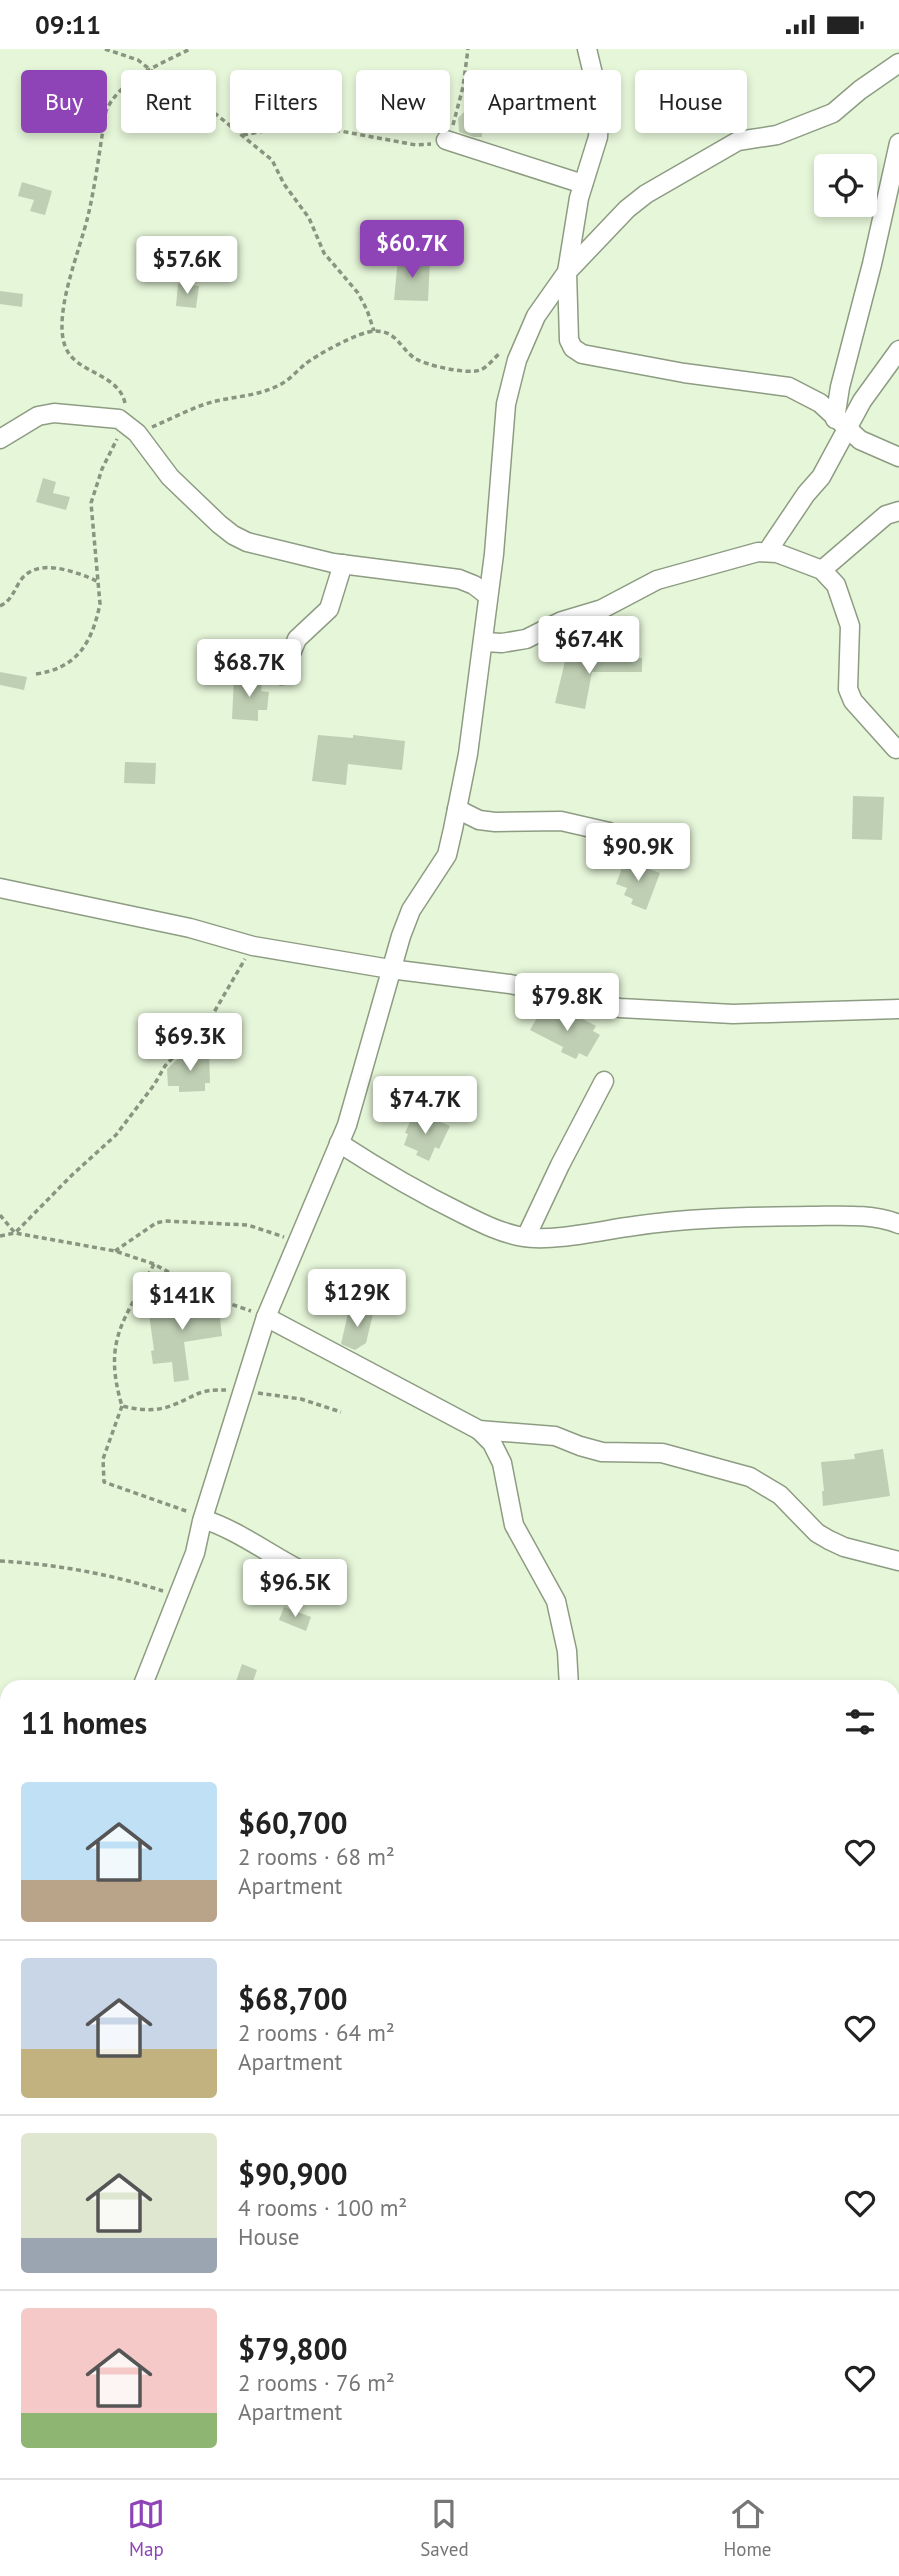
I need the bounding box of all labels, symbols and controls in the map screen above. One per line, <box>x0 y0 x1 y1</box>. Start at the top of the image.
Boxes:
text: 09:11 <box>35 8 101 41</box>
chip: Buy <box>21 70 107 133</box>
chip: Rent <box>121 70 216 133</box>
chip: Filters <box>230 70 342 133</box>
chip: New <box>356 70 450 133</box>
chip: Apartment <box>464 70 621 133</box>
chip: House <box>635 70 747 133</box>
map controls <box>814 154 877 217</box>
button: locate <box>814 154 877 217</box>
pin: $60.7K <box>355 221 469 280</box>
text: $60.7K <box>376 228 448 257</box>
pin: $57.6K <box>130 237 244 296</box>
text: $57.6K <box>152 244 222 273</box>
pin: $67.4K <box>532 617 646 676</box>
text: $67.4K <box>554 624 624 653</box>
pin: $68.7K <box>192 639 306 699</box>
text: $68.7K <box>213 647 285 676</box>
pin: $90.9K <box>581 823 695 883</box>
text: $90.9K <box>602 831 674 860</box>
pin: $79.8K <box>510 974 624 1033</box>
text: $79.8K <box>531 981 603 1010</box>
pin: $69.3K <box>133 1013 247 1073</box>
text: $69.3K <box>154 1021 226 1050</box>
pin: $74.7K <box>368 1077 482 1136</box>
text: $74.7K <box>389 1084 461 1113</box>
pin: $129K <box>308 1269 406 1329</box>
pin: $141K <box>133 1273 231 1332</box>
text: $129K <box>324 1277 390 1306</box>
text: $141K <box>149 1280 215 1309</box>
pin: $96.5K <box>238 1559 352 1619</box>
text: $96.5K <box>259 1567 331 1596</box>
text: 11 homes <box>21 1703 147 1742</box>
icon: filters <box>841 1703 879 1741</box>
text: $60,700 <box>238 1803 348 1842</box>
icon: home <box>77 1810 161 1894</box>
icon: heart <box>841 1833 879 1871</box>
text: 2 rooms · 68 m² <box>238 1842 395 1871</box>
text: Apartment <box>238 1871 342 1900</box>
text: $68,700 <box>238 1979 348 2018</box>
icon: home <box>77 1986 161 2070</box>
icon: heart <box>841 2009 879 2047</box>
text: 2 rooms · 64 m² <box>238 2018 395 2047</box>
text: Apartment <box>238 2047 342 2076</box>
text: $90,900 <box>238 2154 348 2193</box>
icon: home <box>77 2161 161 2245</box>
icon: heart <box>841 2184 879 2222</box>
text: 4 rooms · 100 m² <box>238 2193 407 2222</box>
text: House <box>238 2222 300 2251</box>
text: $79,800 <box>238 2329 348 2368</box>
icon: home <box>77 2336 161 2420</box>
icon: heart <box>841 2359 879 2397</box>
text: 2 rooms · 76 m² <box>238 2368 395 2397</box>
text: Apartment <box>238 2397 342 2426</box>
tab: Map <box>127 2495 165 2561</box>
tab: Saved <box>420 2495 469 2561</box>
tab: Home <box>723 2495 772 2561</box>

